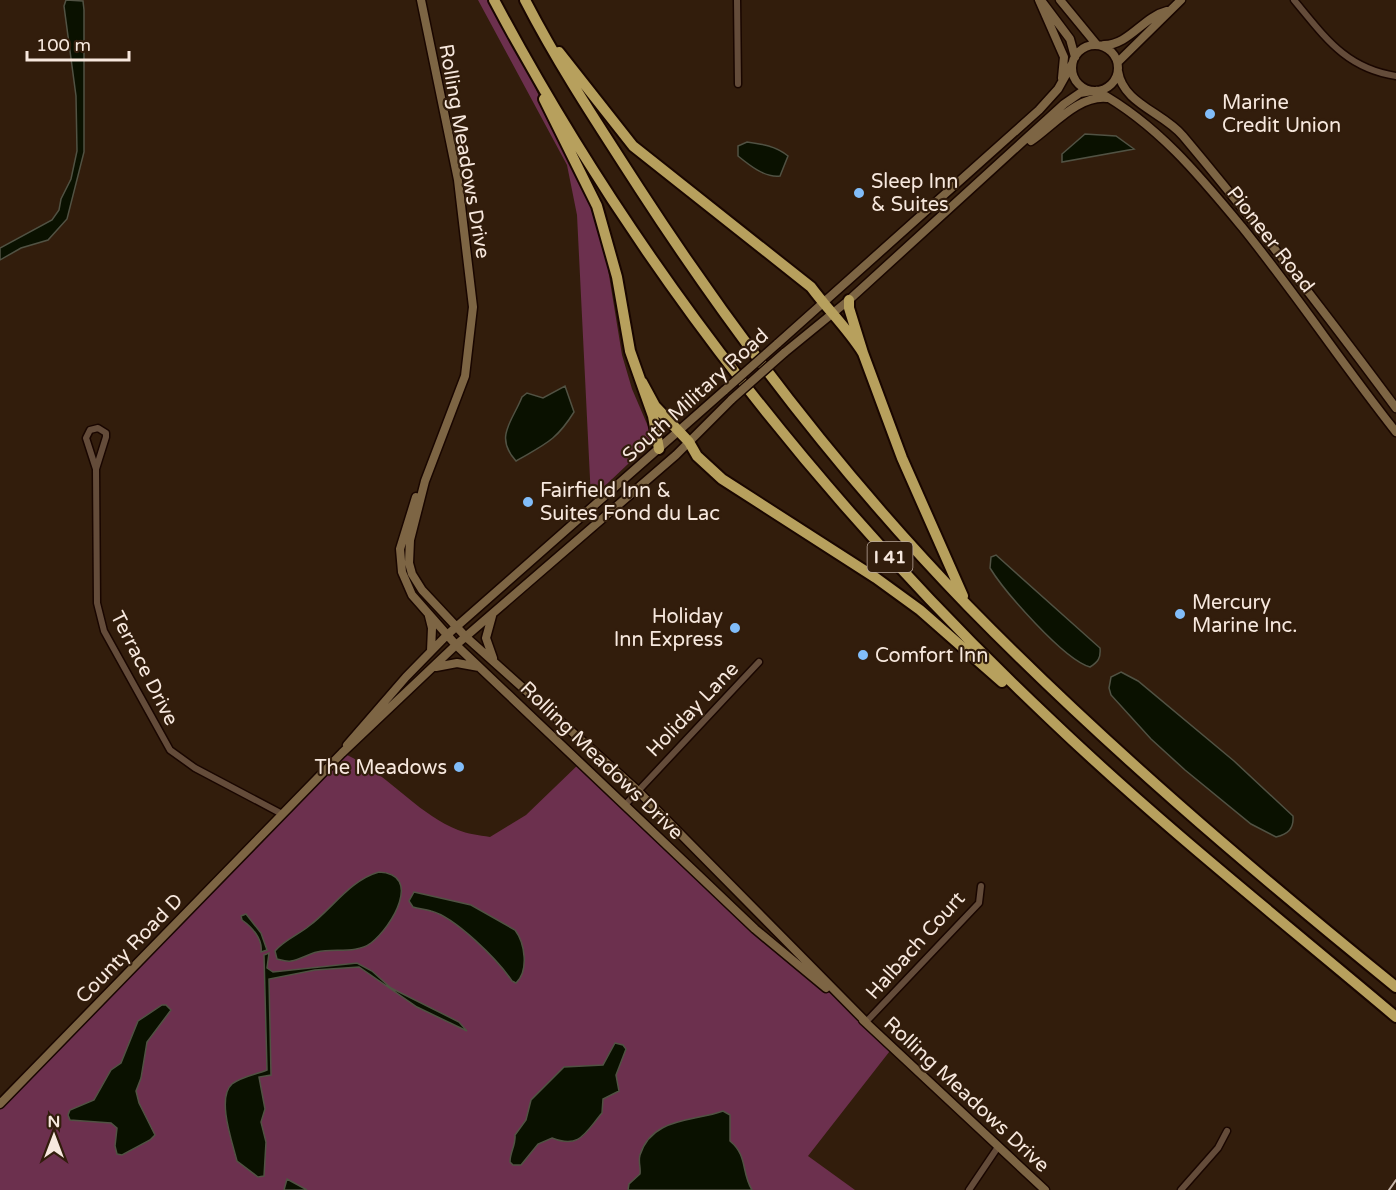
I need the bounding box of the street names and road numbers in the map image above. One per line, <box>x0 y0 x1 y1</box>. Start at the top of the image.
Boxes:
street label: Rolling Meadows Drive <box>433 42 495 260</box>
street label: Pioneer Road <box>1221 182 1319 298</box>
street label: South Military Road <box>618 324 774 468</box>
road number: I 41 <box>868 542 912 572</box>
street label: Terrace Drive <box>105 607 183 730</box>
street label: Holiday Lane <box>641 657 744 762</box>
street label: Rolling Meadows Drive <box>515 677 688 845</box>
street label: Halbach Court <box>861 887 971 1004</box>
street label: County Road D <box>71 889 188 1009</box>
street label: Rolling Meadows Drive <box>879 1012 1054 1178</box>

